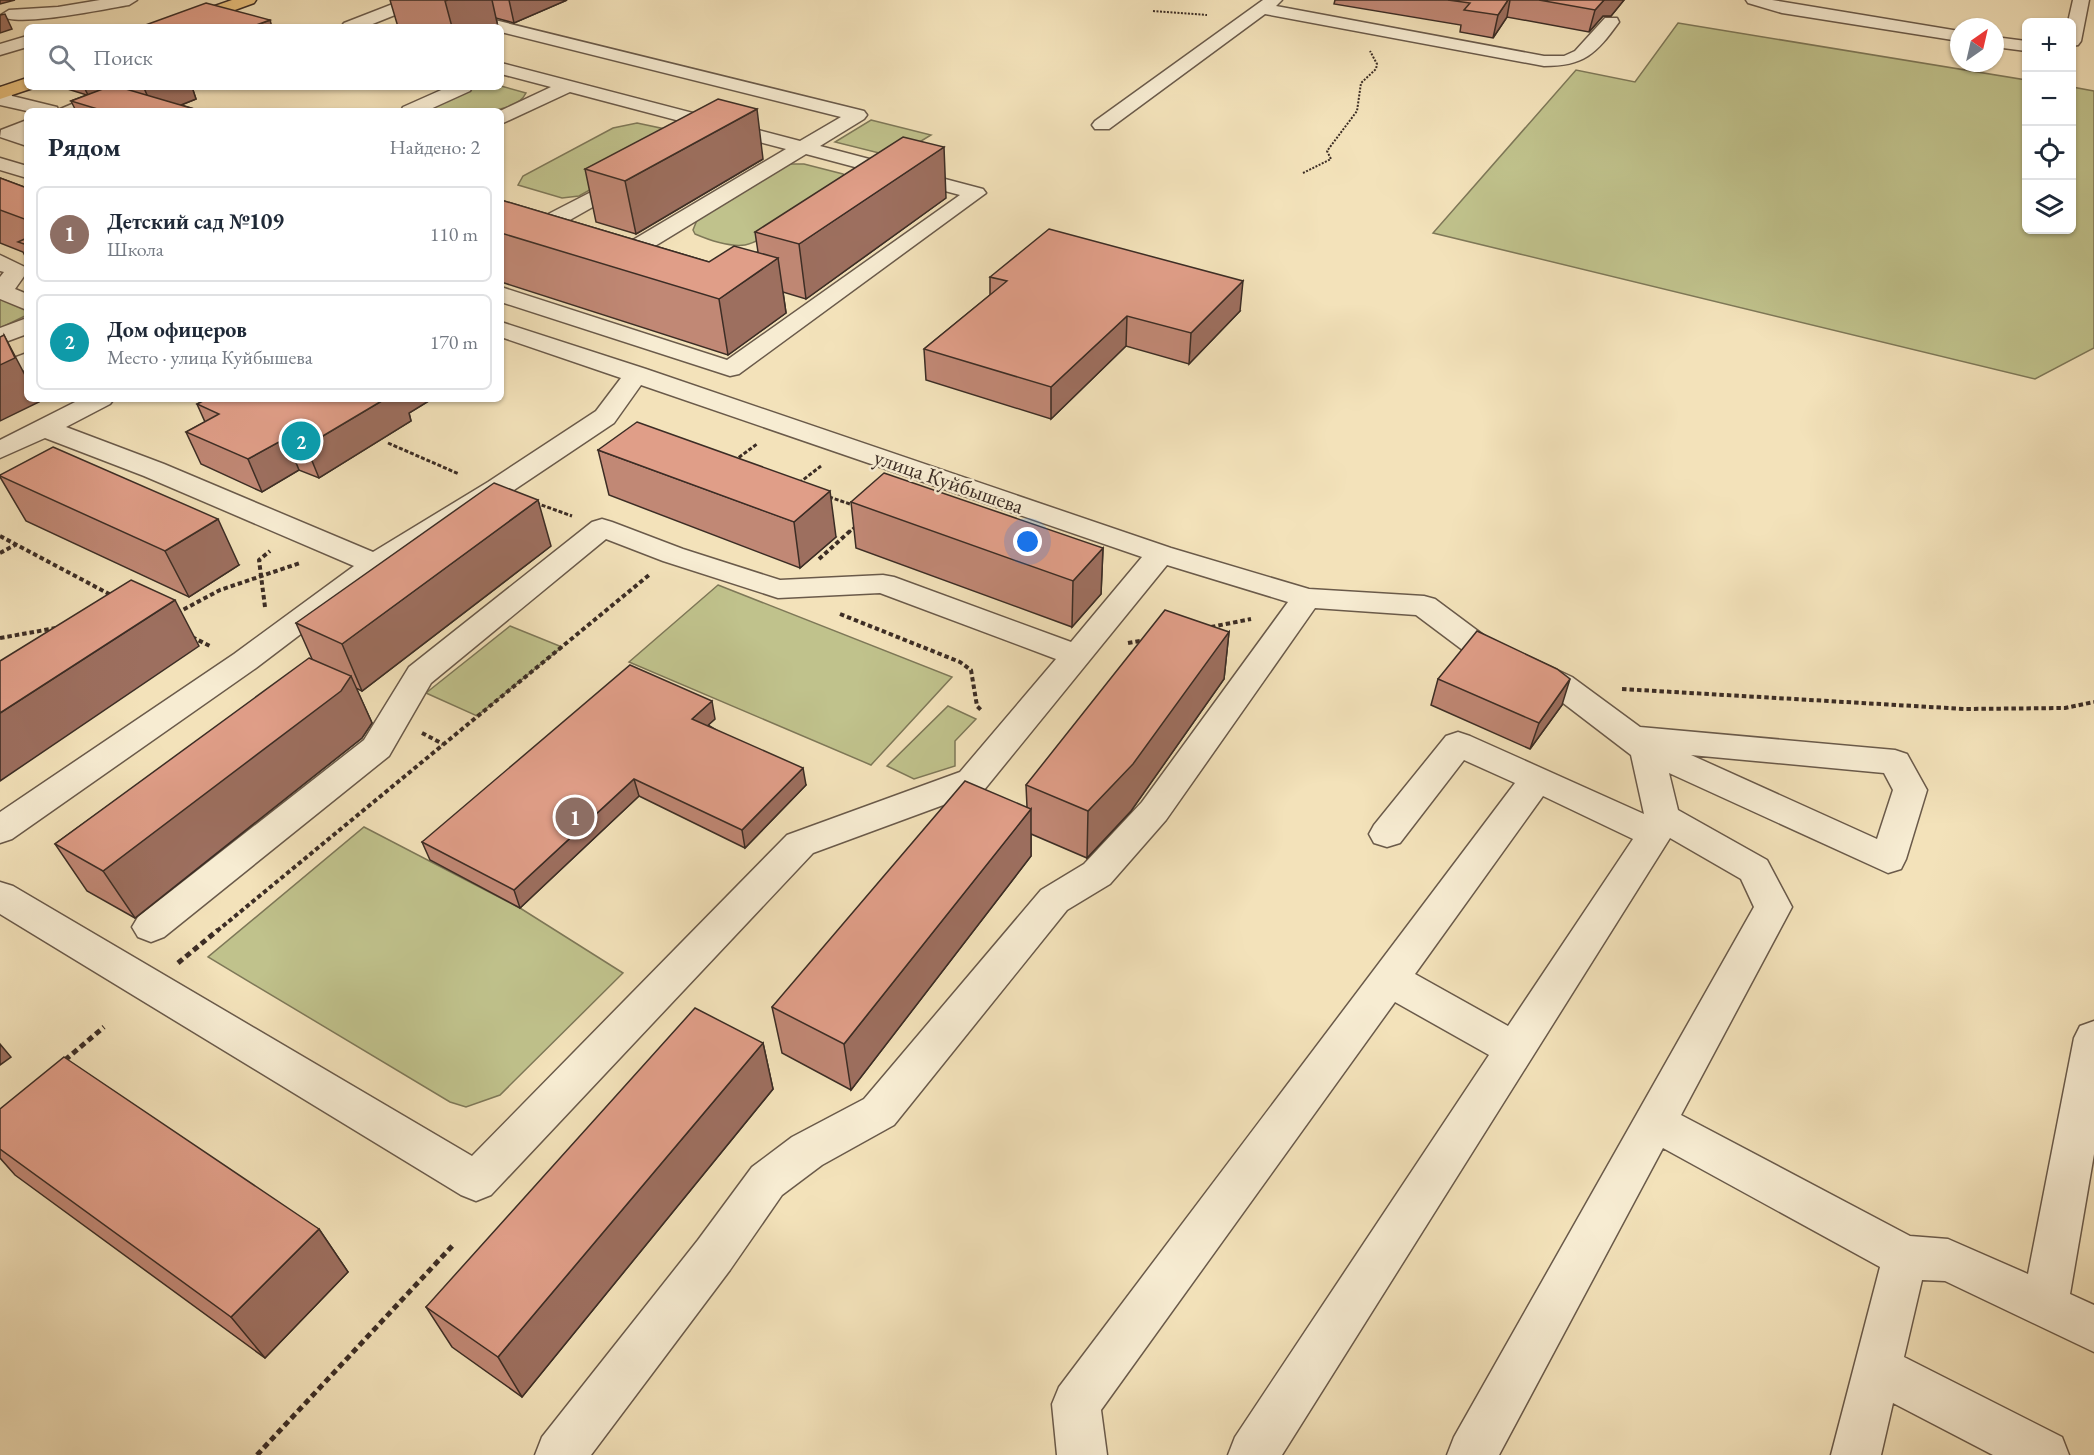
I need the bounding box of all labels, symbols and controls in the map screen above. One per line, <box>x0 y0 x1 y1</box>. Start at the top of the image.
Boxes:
north arrow <box>1950 18 2004 72</box>
map controls <box>2022 18 2076 234</box>
button: + <box>2022 18 2076 72</box>
search box <box>24 24 504 90</box>
icon: search <box>45 41 78 74</box>
text: Поиск <box>93 43 153 72</box>
button: − <box>2022 72 2076 126</box>
button: locate <box>2022 126 2076 180</box>
text: Рядом <box>48 130 121 164</box>
text: Найдено: 2 <box>389 134 480 160</box>
button: layers <box>2022 180 2076 234</box>
text: Детский сад №109 <box>107 207 284 236</box>
text: 1 <box>64 221 75 247</box>
text: 110 m <box>430 221 478 247</box>
text: Школа <box>107 236 164 262</box>
text: Дом офицеров <box>107 315 247 344</box>
text: 2 <box>64 329 75 355</box>
text: 170 m <box>430 329 478 355</box>
text: Место · улица Куйбышева <box>107 344 313 370</box>
pin: 2 <box>282 418 320 464</box>
street label: улица Куйбышева <box>870 442 1028 521</box>
your location <box>1013 527 1042 556</box>
pin: 1 <box>556 794 594 840</box>

